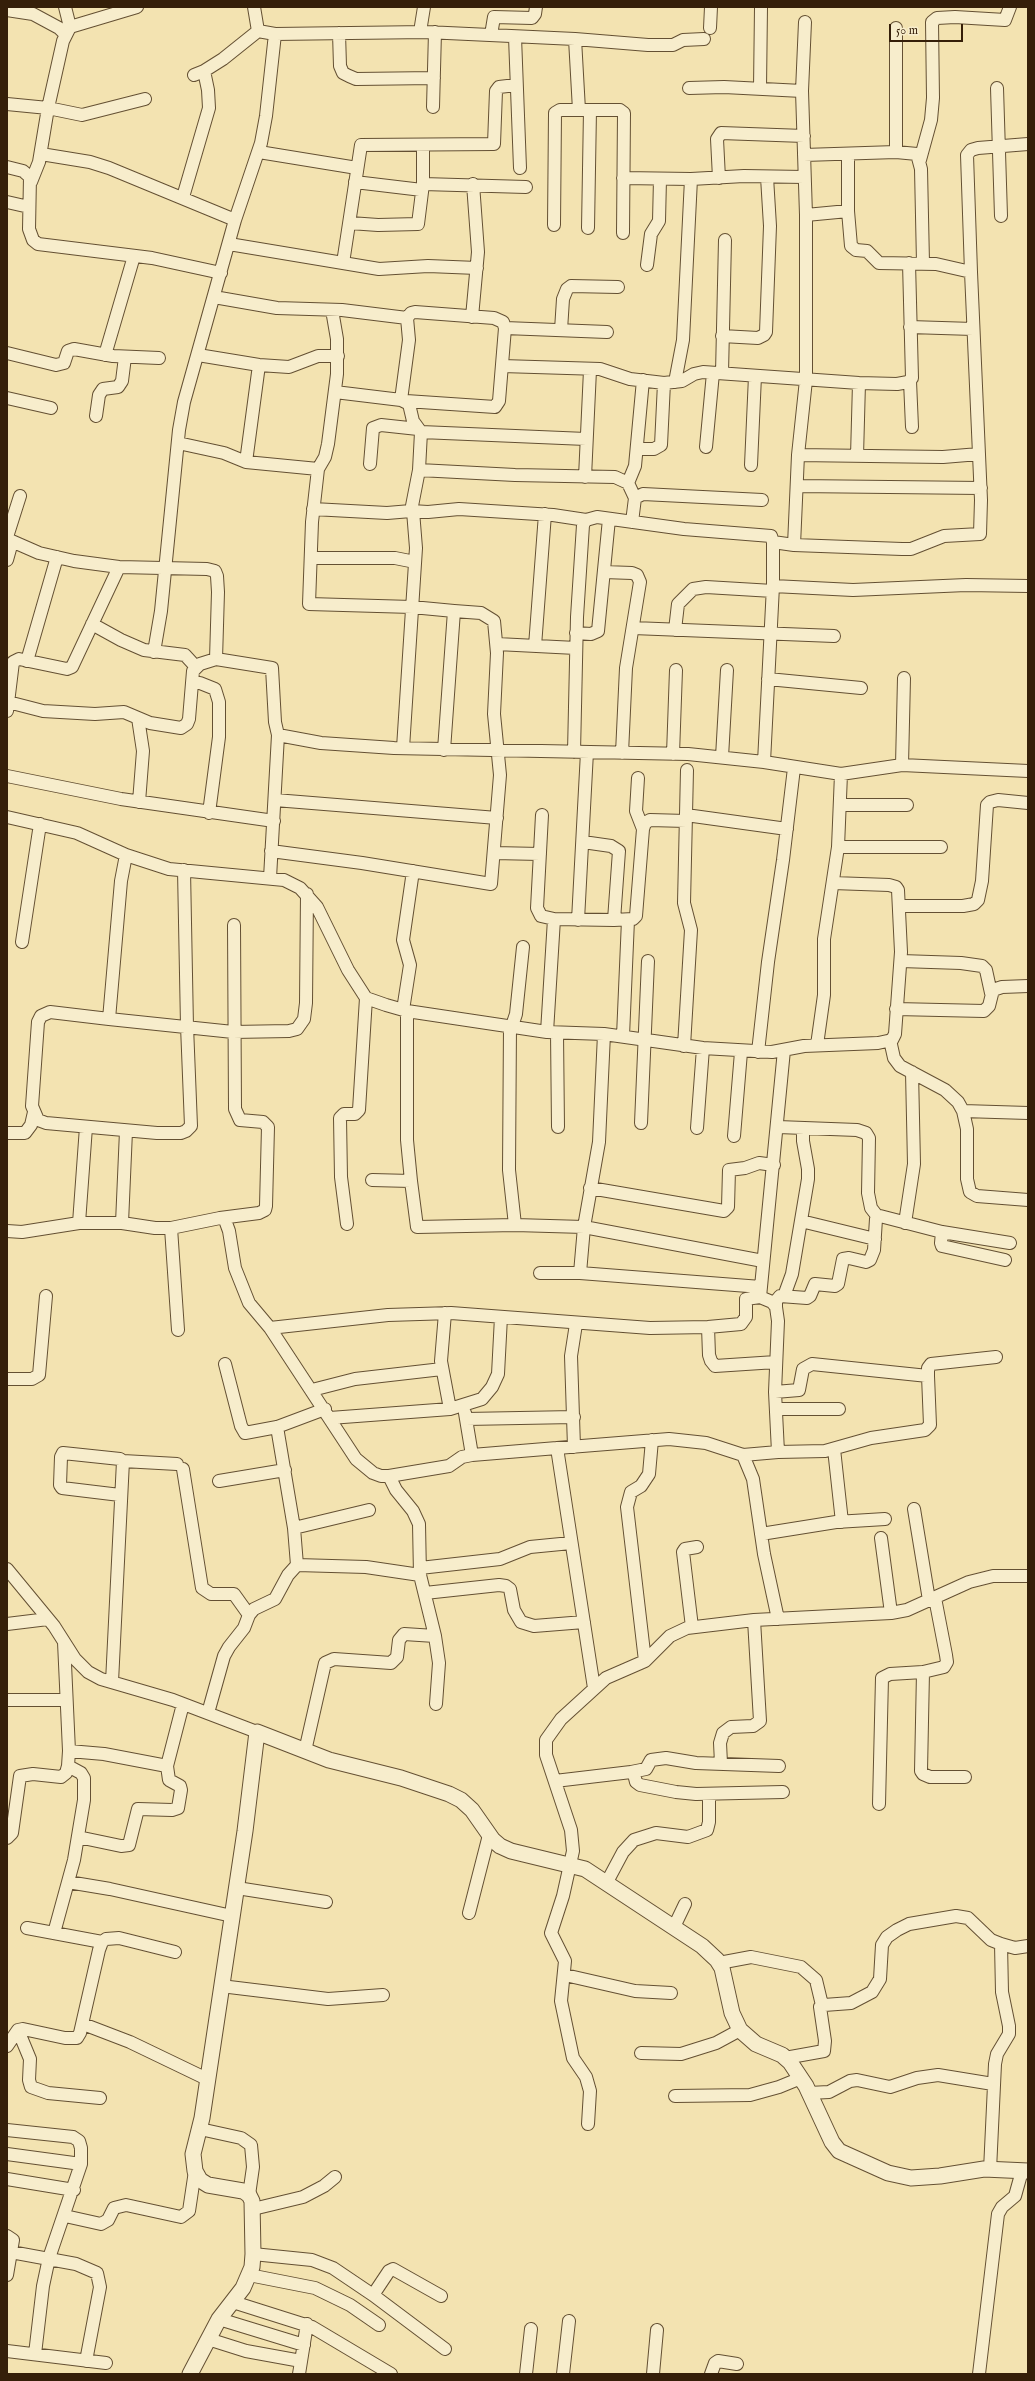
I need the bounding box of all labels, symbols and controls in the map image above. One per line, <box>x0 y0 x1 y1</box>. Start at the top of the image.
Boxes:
scale bar <box>891 16 965 42</box>
text: 50 m <box>896 23 918 38</box>

